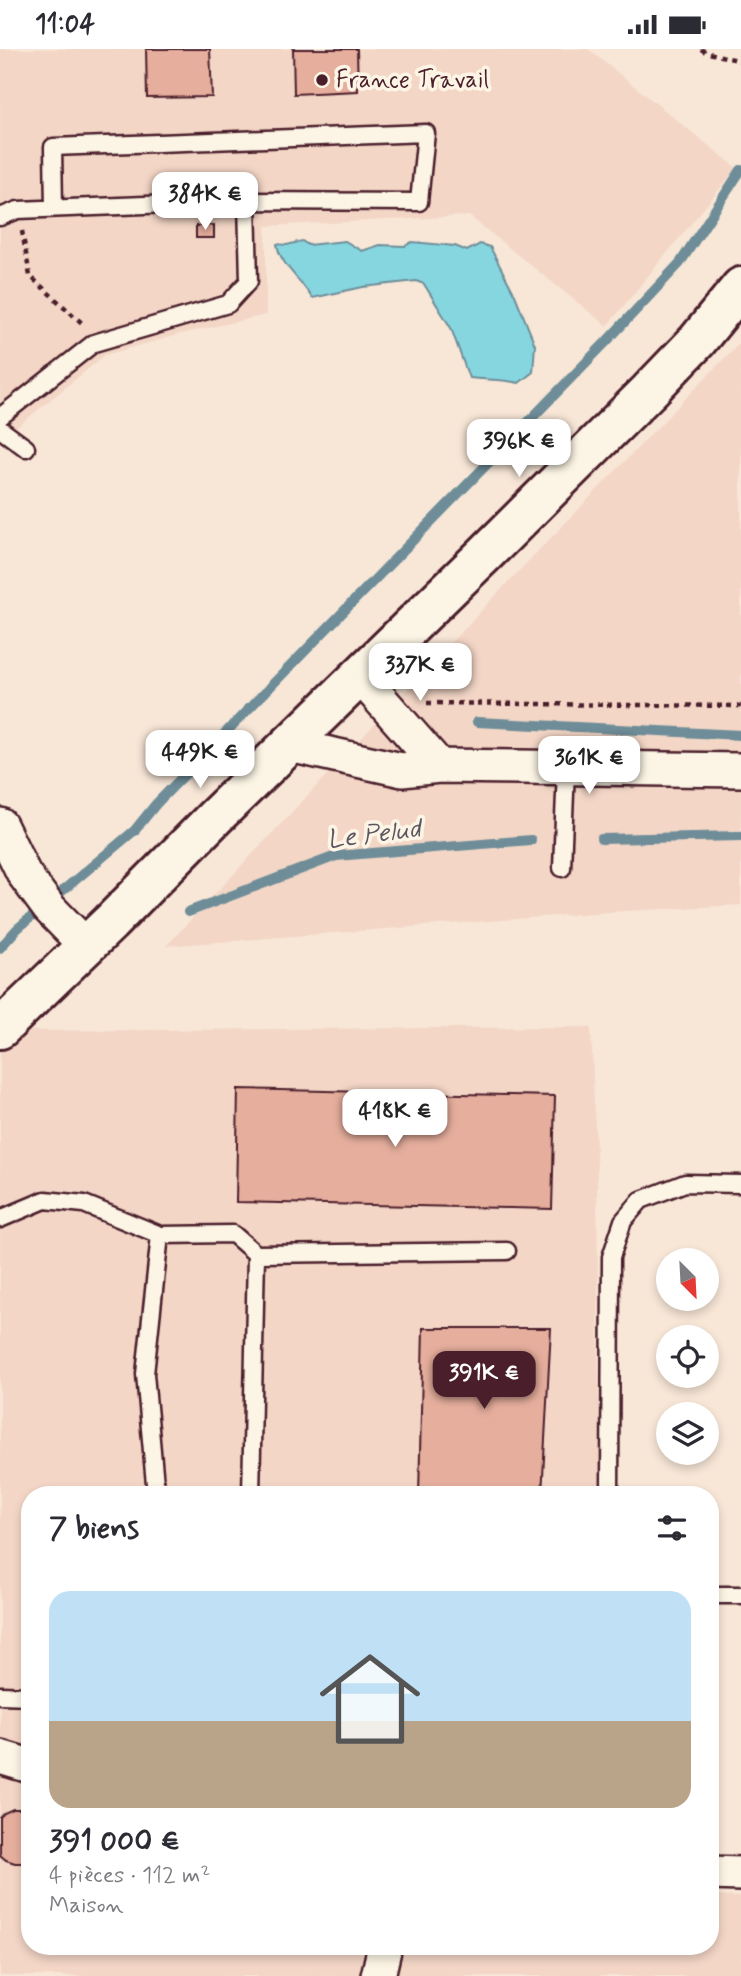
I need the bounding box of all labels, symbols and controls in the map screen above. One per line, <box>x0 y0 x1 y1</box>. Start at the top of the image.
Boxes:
text: 11:04 <box>35 8 95 42</box>
place label: France Travail <box>336 65 489 96</box>
marker: France Travail <box>314 72 330 88</box>
pin: 384K € <box>148 173 262 232</box>
text: 384K € <box>168 180 242 210</box>
pin: 396K € <box>462 419 576 479</box>
text: 396K € <box>483 427 555 457</box>
pin: 337K € <box>363 643 477 703</box>
text: 337K € <box>385 651 455 681</box>
pin: 449K € <box>143 731 257 790</box>
pin: 361K € <box>532 737 646 796</box>
text: 449K € <box>162 738 238 768</box>
text: 361K € <box>554 744 624 774</box>
water label: Le Pelud <box>325 812 426 858</box>
pin: 418K € <box>338 1089 452 1149</box>
text: 418K € <box>358 1097 432 1127</box>
north arrow <box>656 1248 719 1311</box>
map controls <box>656 1248 719 1465</box>
button: locate <box>656 1325 719 1388</box>
pin: 391K € <box>427 1351 541 1411</box>
text: 391K € <box>449 1359 519 1389</box>
button: layers <box>656 1402 719 1465</box>
text: 7 biens <box>49 1509 139 1548</box>
icon: filters <box>653 1509 691 1547</box>
icon: home <box>307 1636 433 1762</box>
text: 391 000 € <box>49 1822 180 1861</box>
text: 4 pièces · 112 m² <box>49 1861 211 1891</box>
text: Maison <box>49 1891 124 1921</box>

